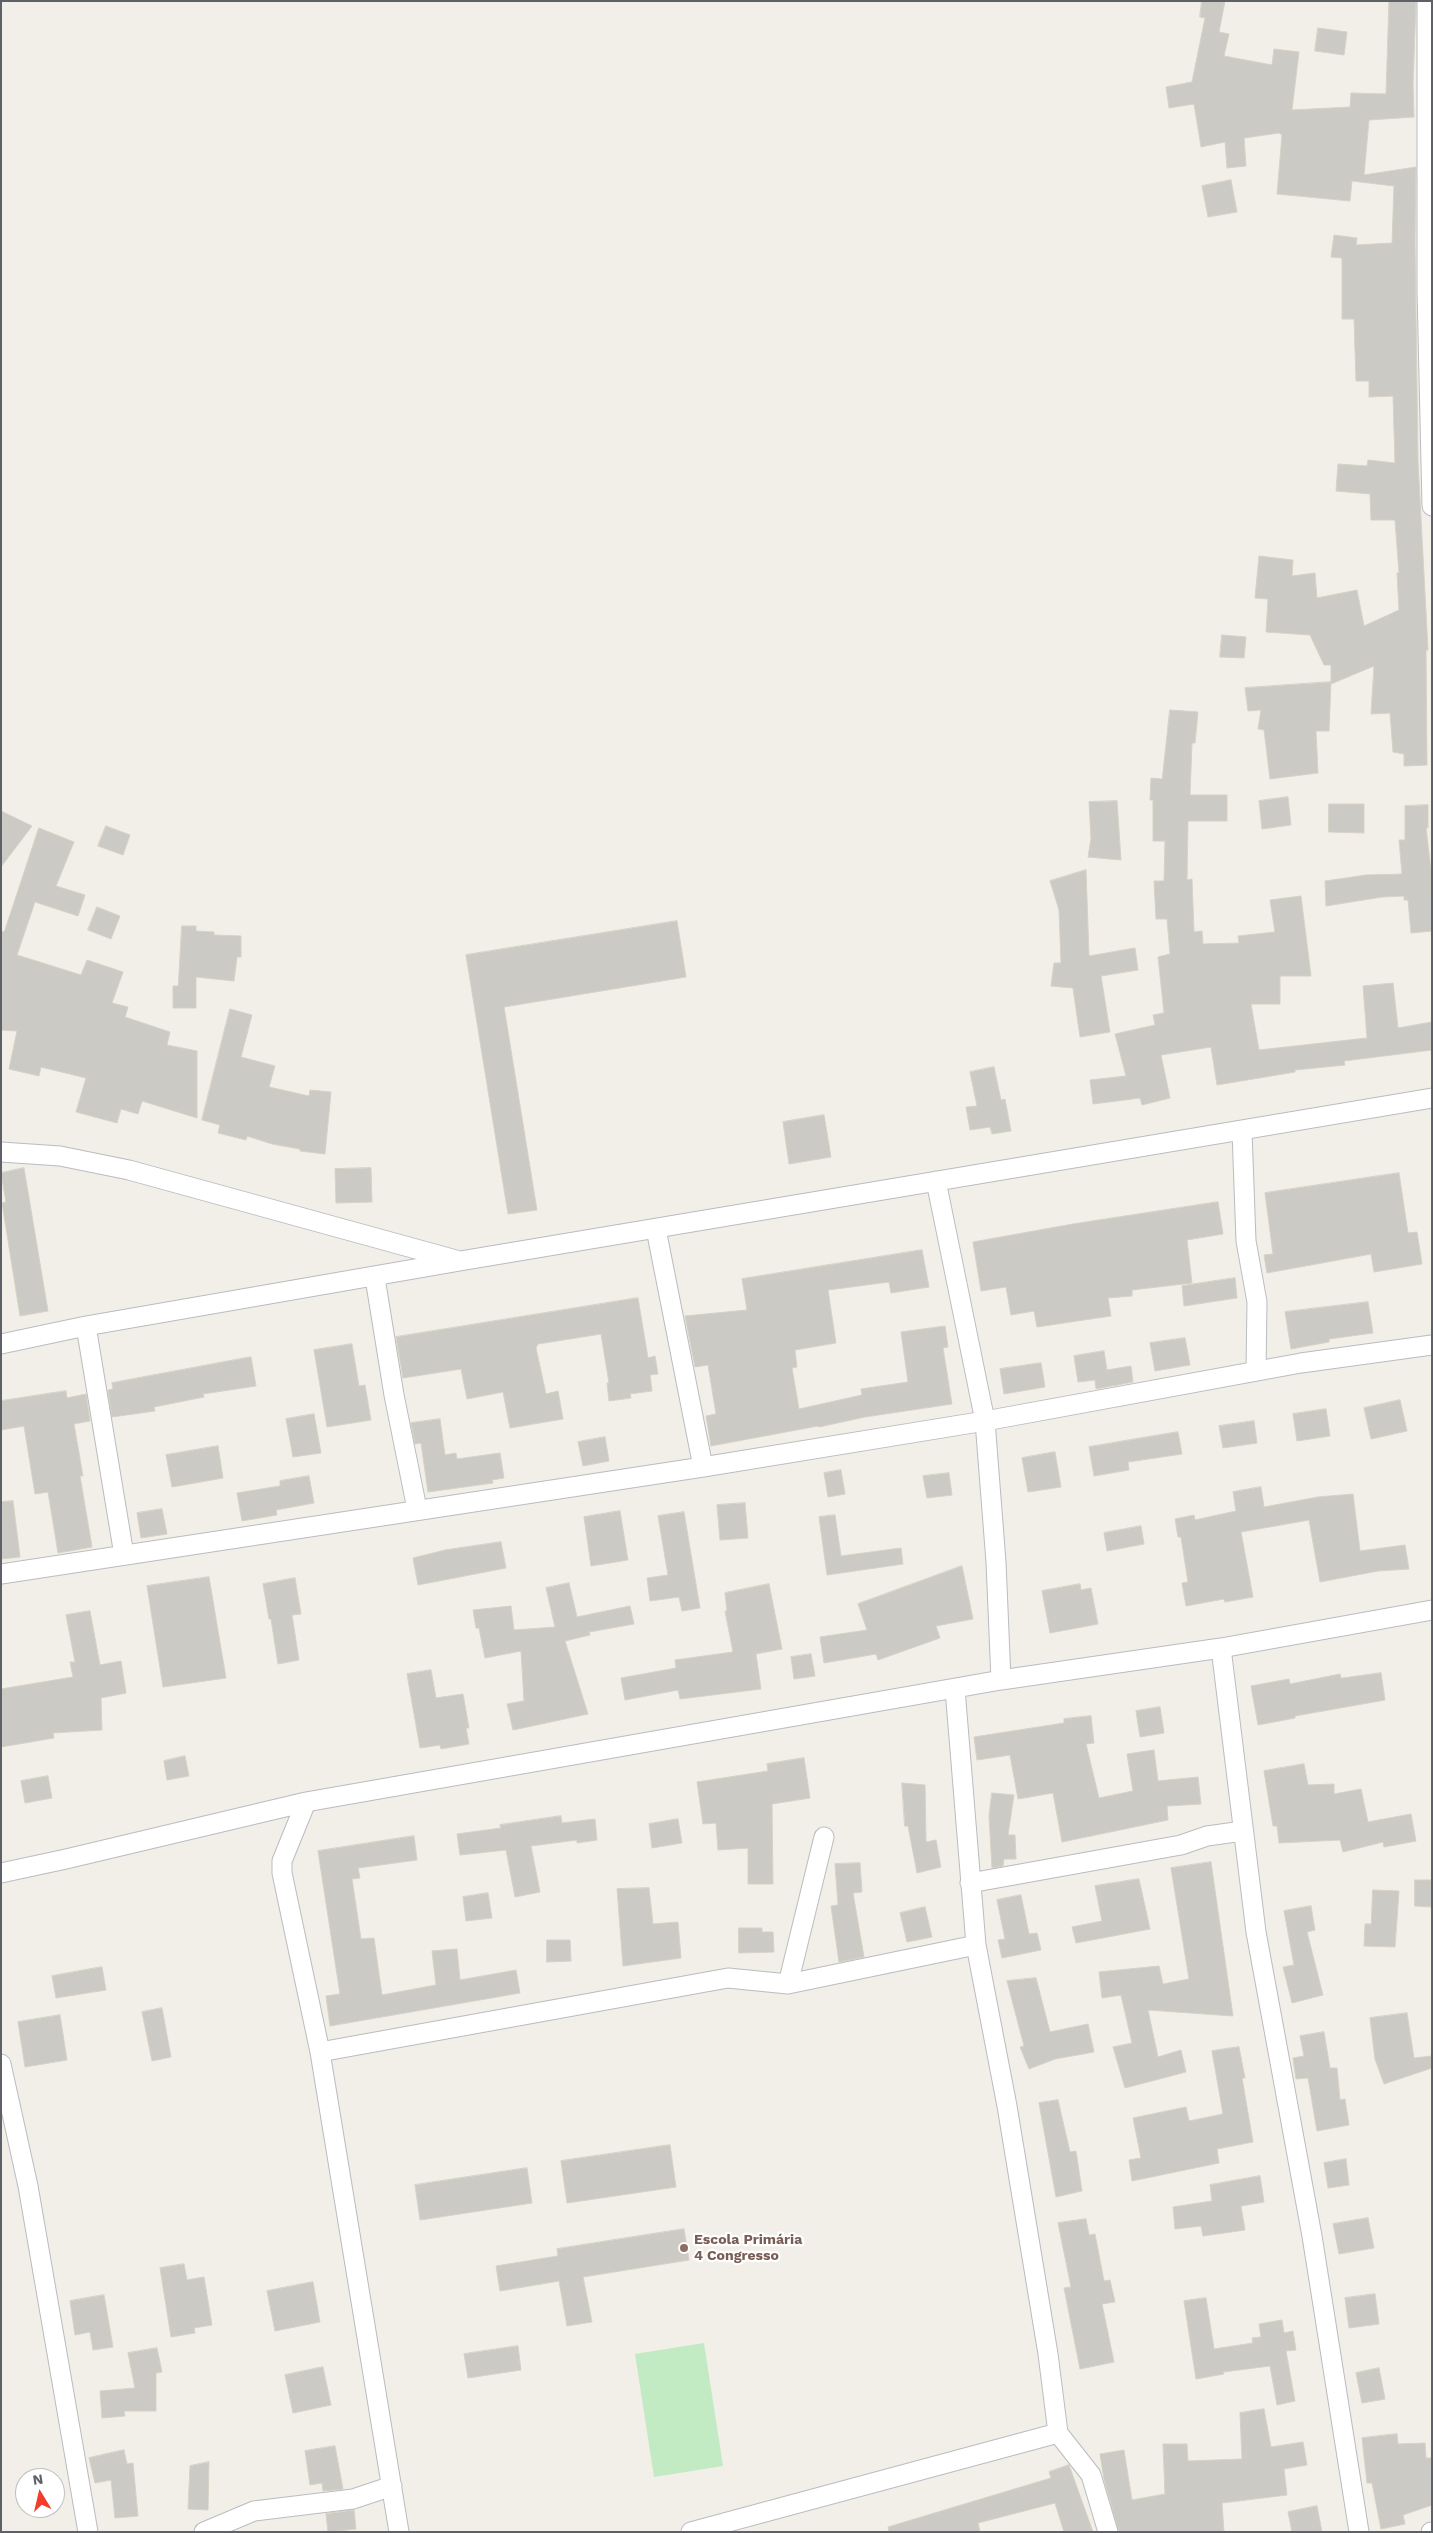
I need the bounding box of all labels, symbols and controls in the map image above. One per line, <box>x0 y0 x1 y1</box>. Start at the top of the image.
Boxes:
place label: Escola Primária 4 Congresso <box>694 2232 802 2264</box>
marker: Escola Primária 4 Congresso <box>678 2242 690 2254</box>
north arrow <box>15 2468 65 2518</box>
text: N <box>31 2470 44 2488</box>

